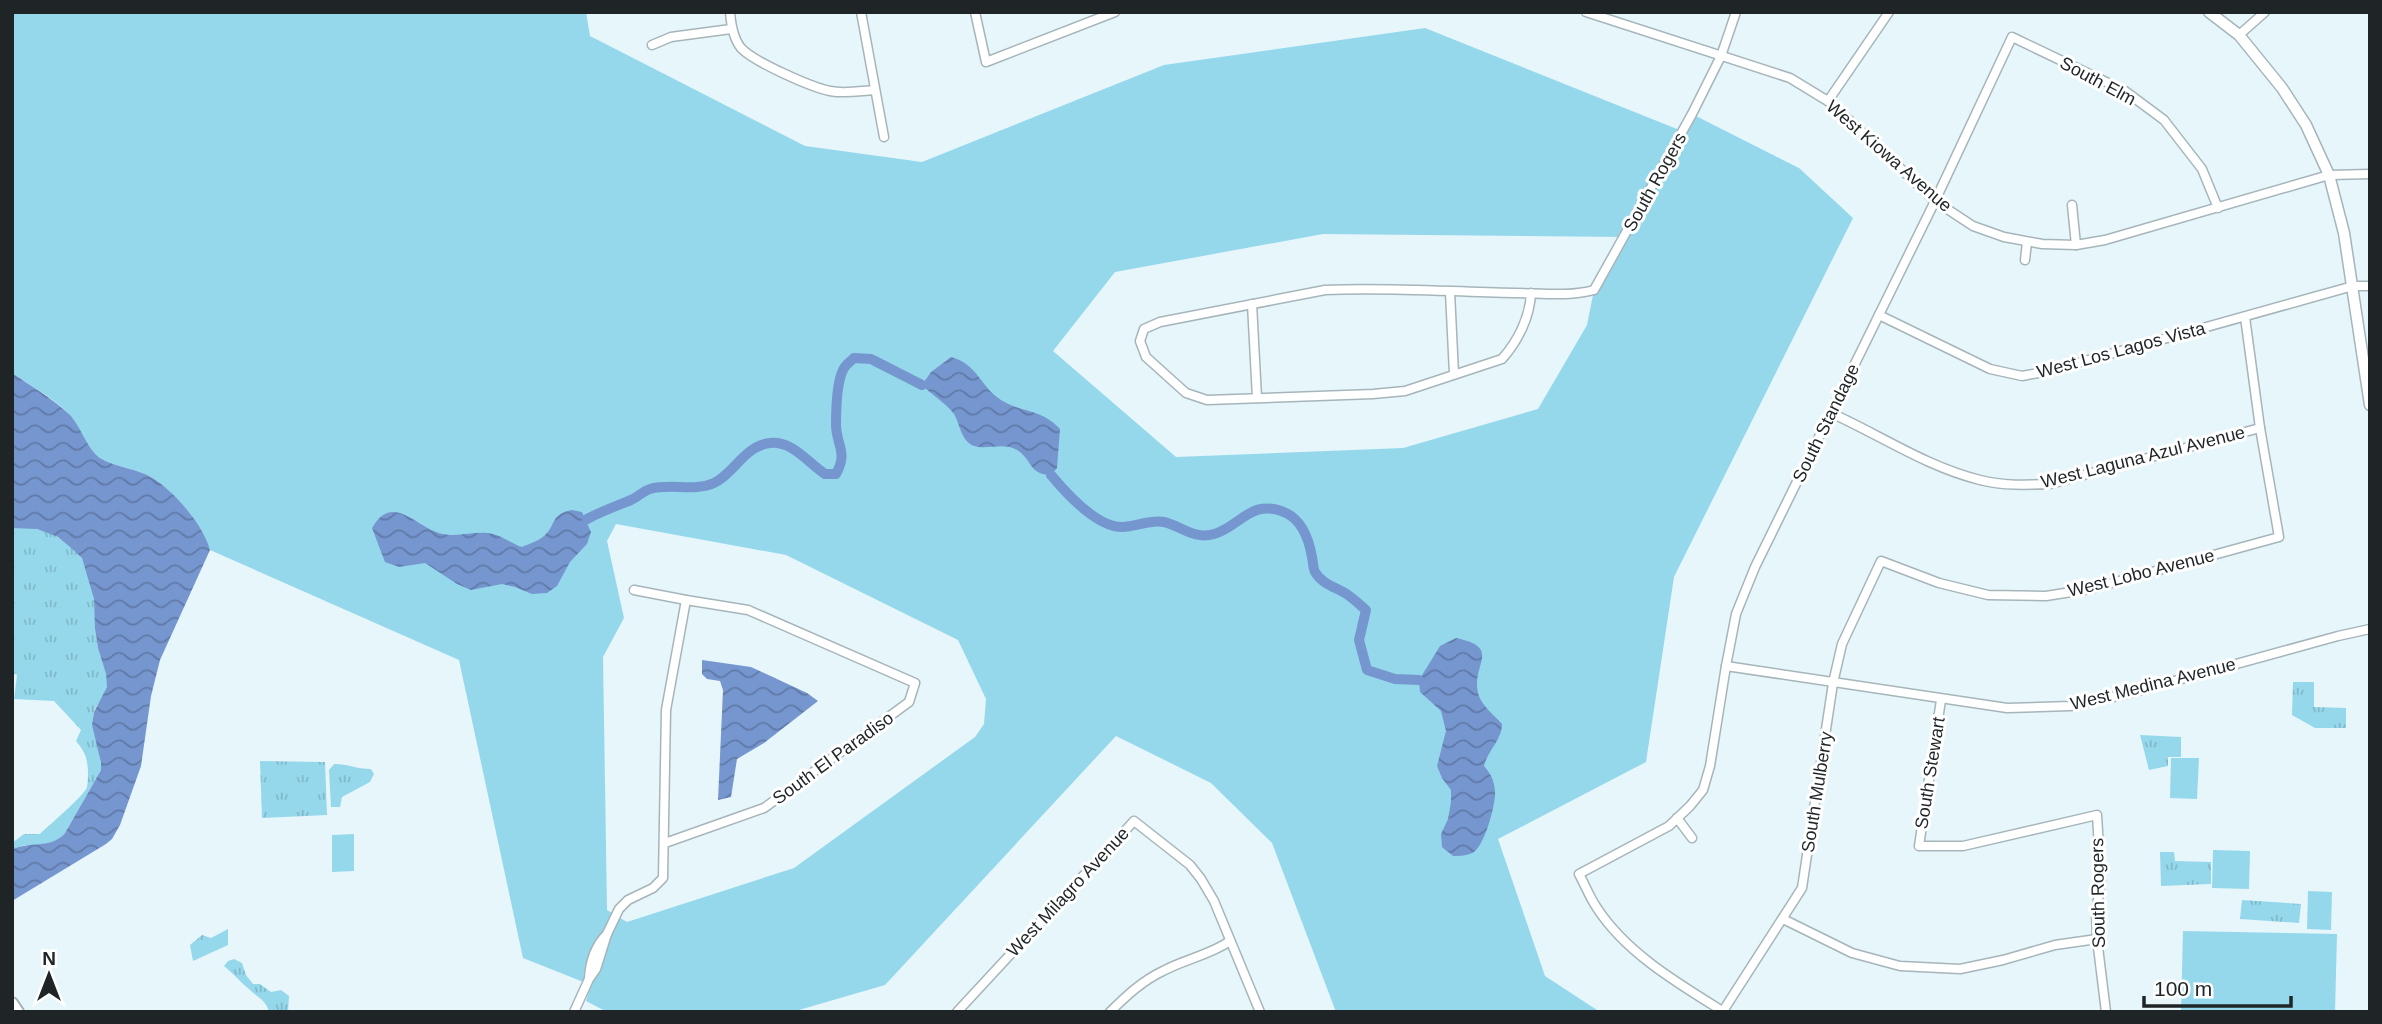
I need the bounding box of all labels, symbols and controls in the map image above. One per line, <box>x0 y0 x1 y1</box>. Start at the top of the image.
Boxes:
street label: South Elm <box>2057 53 2139 109</box>
street label: West Kiowa Avenue <box>1822 96 1956 216</box>
street label: South Rogers <box>1620 129 1690 235</box>
street label: West Los Lagos Vista <box>2035 318 2208 382</box>
street label: South Standage <box>1789 361 1863 485</box>
street label: West Laguna Azul Avenue <box>2039 422 2247 492</box>
street label: West Lobo Avenue <box>2066 545 2216 601</box>
street label: West Medina Avenue <box>2068 654 2238 714</box>
street label: South El Paradiso <box>769 708 897 808</box>
street label: South Stewart <box>1911 716 1949 830</box>
street label: South Mulberry <box>1798 730 1836 854</box>
street label: West Milagro Avenue <box>1003 823 1133 961</box>
street label: South Rogers <box>2087 838 2109 948</box>
north arrow <box>14 940 84 1010</box>
text: N <box>42 948 56 969</box>
scale bar <box>2144 964 2291 1008</box>
text: 100 m <box>2154 977 2212 1000</box>

